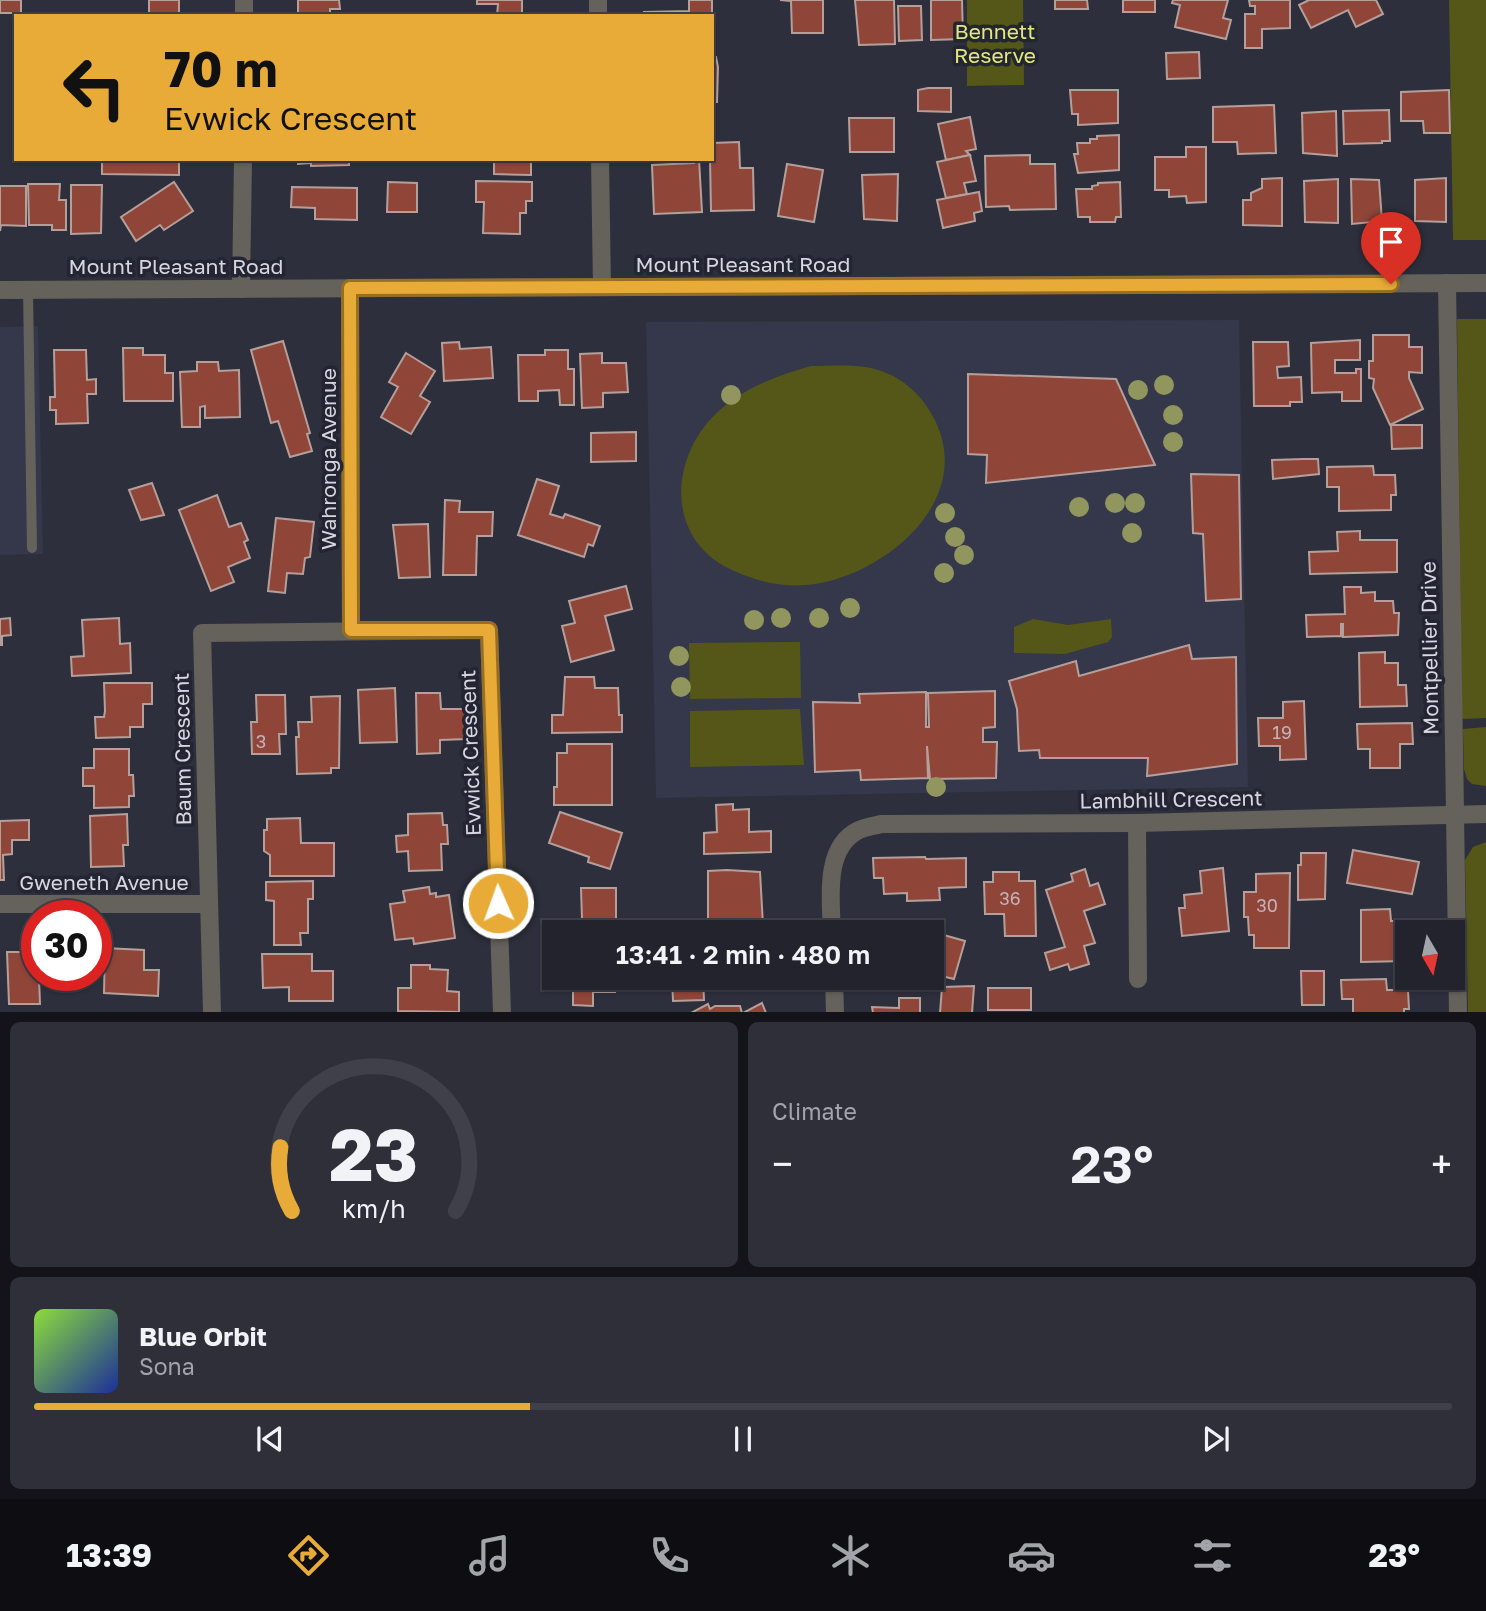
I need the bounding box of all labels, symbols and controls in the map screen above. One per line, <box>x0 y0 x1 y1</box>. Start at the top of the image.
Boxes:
park label: Bennett Reserve <box>954 18 1036 68</box>
text: 70 m <box>164 39 278 98</box>
icon: left <box>49 42 140 133</box>
text: Evwick Crescent <box>164 99 417 137</box>
pin <box>1361 212 1421 284</box>
icon: arrive <box>1372 223 1410 261</box>
street label: Mount Pleasant Road <box>636 251 850 277</box>
street label: Mount Pleasant Road <box>69 253 283 279</box>
street label: Wahronga Avenue <box>315 368 341 550</box>
street label: Montpellier Drive <box>1414 561 1444 735</box>
street label: Evwick Crescent <box>454 669 486 837</box>
street label: Baum Crescent <box>168 672 196 826</box>
house number: 19 <box>1272 721 1292 743</box>
house number: 3 <box>256 730 266 752</box>
street label: Lambhill Crescent <box>1079 784 1263 814</box>
position arrow <box>461 866 535 940</box>
street label: Gweneth Avenue <box>19 869 189 895</box>
house number: 36 <box>999 887 1021 909</box>
house number: 30 <box>1256 894 1278 916</box>
speed limit sign: 30 <box>21 900 112 991</box>
north arrow <box>1395 920 1465 990</box>
map controls <box>1395 920 1465 990</box>
text: 13:41 · 2 min · 480 m <box>616 939 870 970</box>
text: Climate <box>772 1097 857 1125</box>
text: 23 <box>330 1110 418 1197</box>
text: 23° <box>1071 1132 1153 1194</box>
text: − <box>772 1141 793 1186</box>
text: + <box>1431 1141 1452 1186</box>
text: km/h <box>342 1192 406 1223</box>
text: Blue Orbit <box>139 1321 267 1352</box>
text: Sona <box>139 1352 195 1380</box>
icon: previous <box>251 1420 289 1458</box>
icon: pause <box>724 1420 762 1458</box>
icon: next <box>1197 1420 1235 1458</box>
icon: directions <box>284 1531 333 1580</box>
icon: music <box>465 1531 514 1580</box>
icon: phone <box>645 1531 694 1580</box>
icon: climate <box>826 1531 875 1580</box>
icon: car <box>1007 1531 1056 1580</box>
icon: filters <box>1188 1531 1237 1580</box>
text: 13:39 <box>66 1536 152 1574</box>
text: 23° <box>1369 1536 1420 1574</box>

